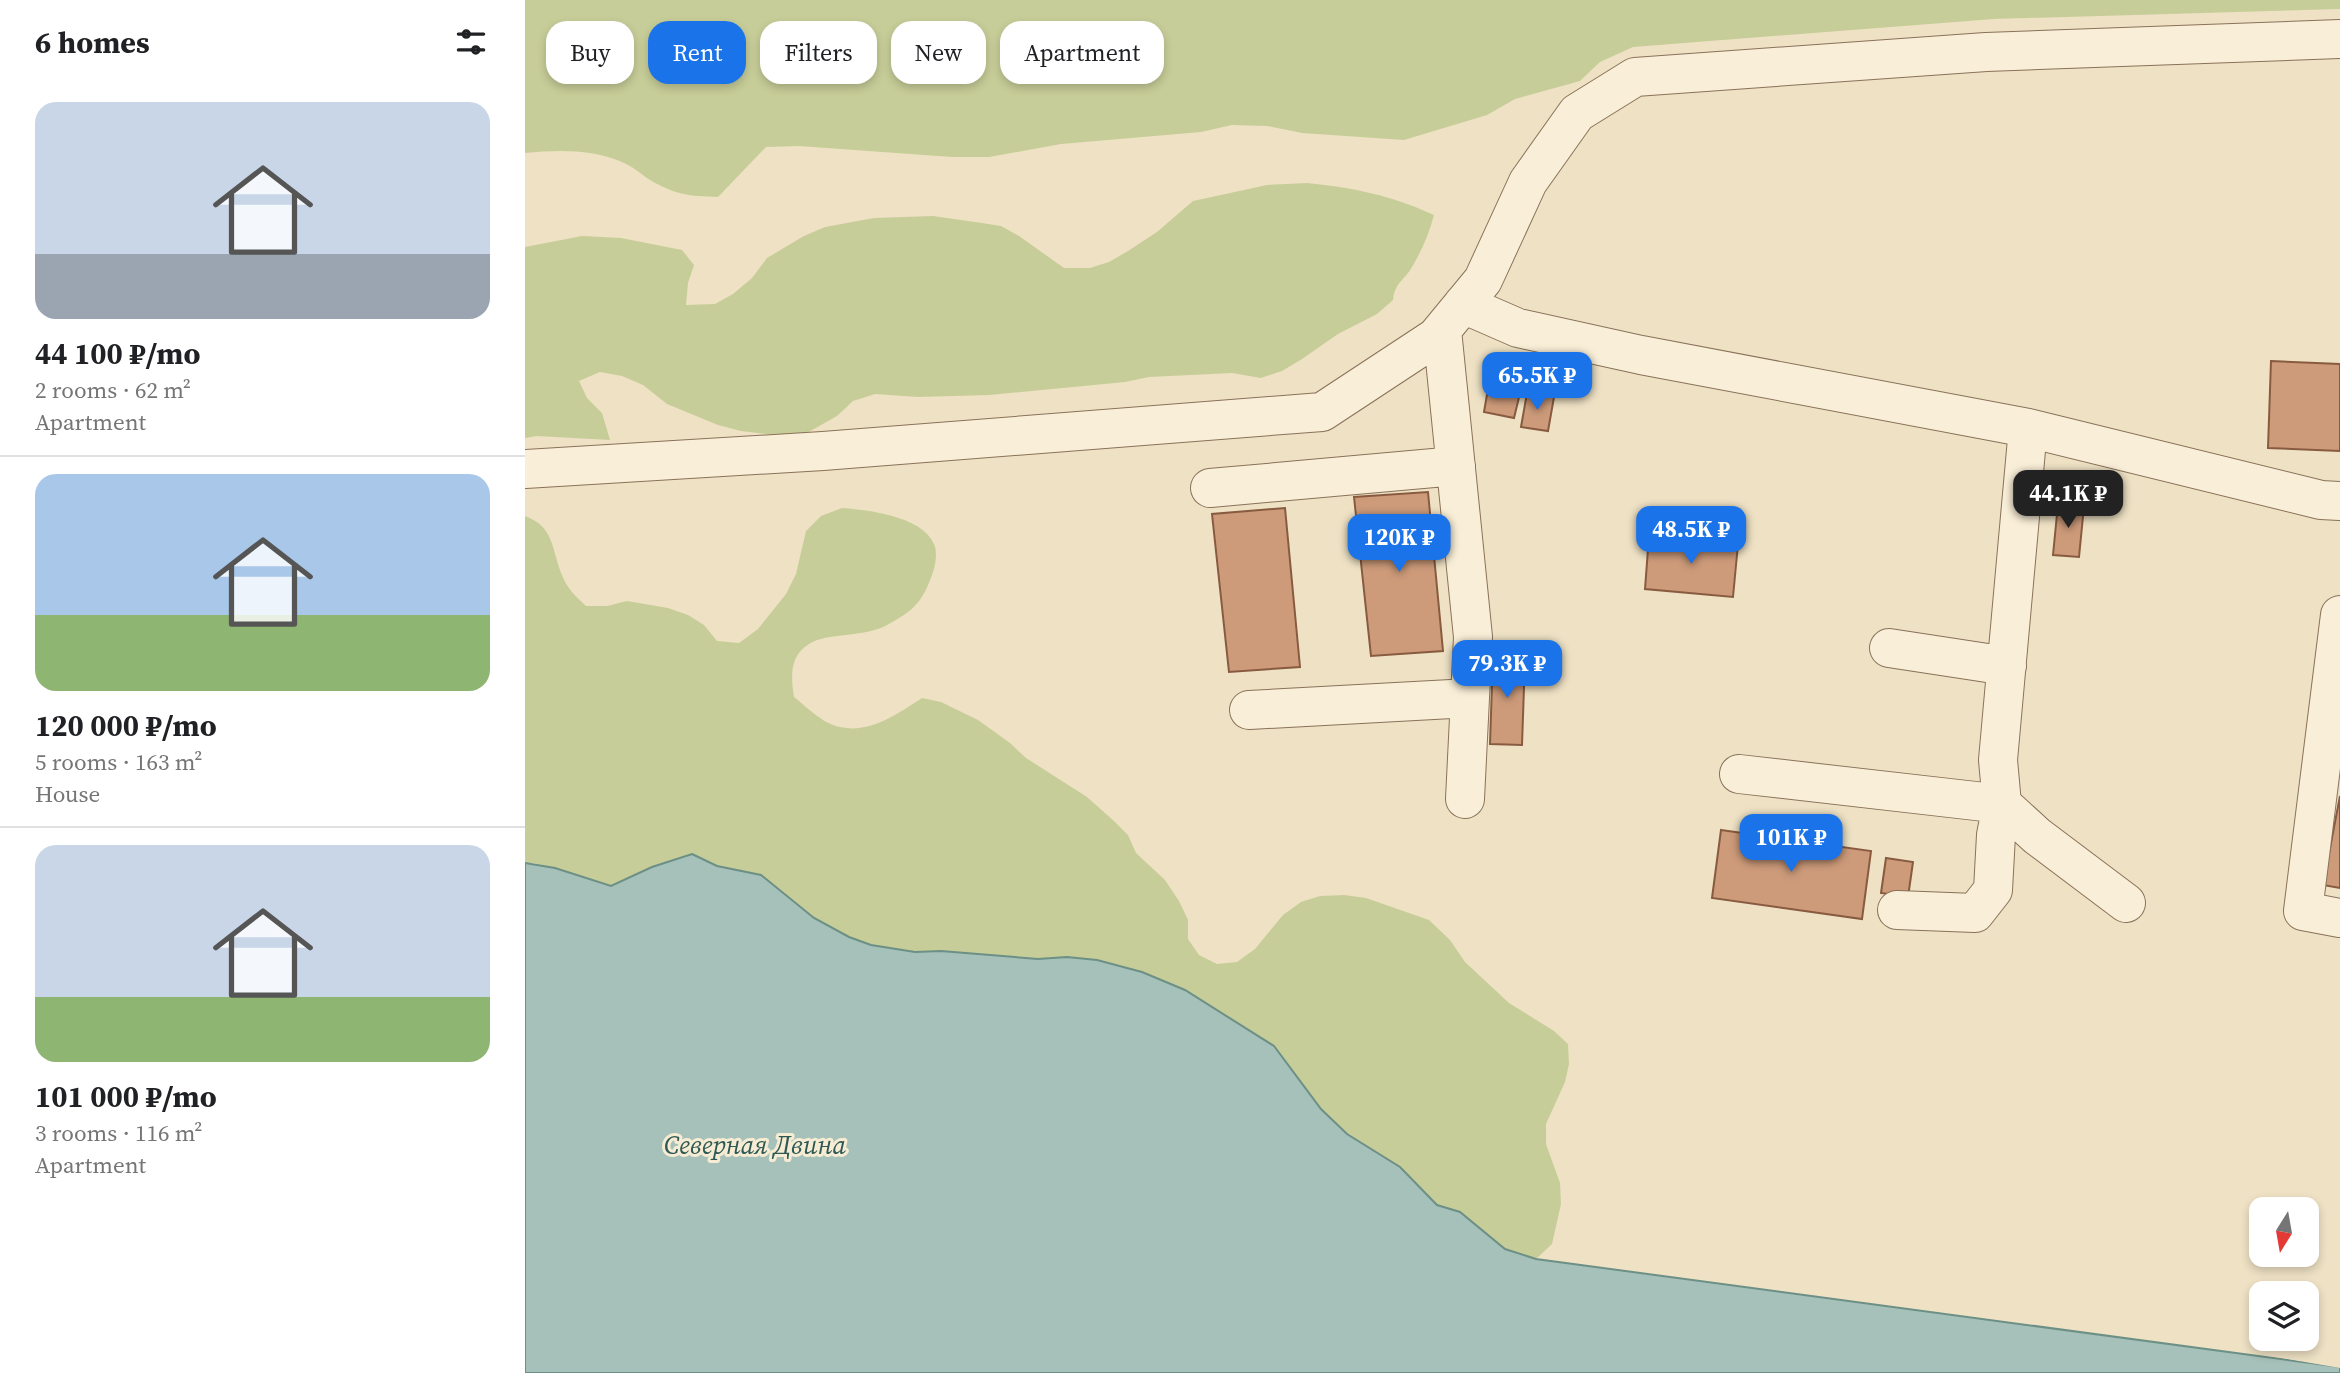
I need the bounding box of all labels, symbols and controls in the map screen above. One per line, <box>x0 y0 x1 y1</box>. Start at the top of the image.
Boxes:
chip: Buy <box>546 21 634 84</box>
chip: Rent <box>648 21 746 84</box>
chip: Filters <box>760 21 877 84</box>
chip: New <box>891 21 986 84</box>
chip: Apartment <box>1000 21 1164 84</box>
text: 6 homes <box>35 22 150 63</box>
icon: filters <box>452 23 490 61</box>
icon: home <box>200 147 326 273</box>
text: 44 100 ₽/mo <box>35 333 200 374</box>
pin: 65.5K ₽ <box>1472 352 1602 412</box>
text: 65.5K ₽ <box>1498 359 1576 391</box>
text: 2 rooms · 62 m² <box>35 374 191 406</box>
text: Apartment <box>35 406 146 438</box>
pin: 44.1K ₽ <box>2003 470 2133 530</box>
text: 44.1K ₽ <box>2029 477 2107 509</box>
pin: 48.5K ₽ <box>1626 506 1756 566</box>
text: 48.5K ₽ <box>1652 513 1730 545</box>
pin: 120K ₽ <box>1342 514 1456 574</box>
icon: home <box>200 519 326 645</box>
text: 120K ₽ <box>1364 521 1434 553</box>
pin: 79.3K ₽ <box>1442 640 1572 700</box>
text: 79.3K ₽ <box>1468 647 1546 679</box>
text: 120 000 ₽/mo <box>35 705 217 746</box>
text: 5 rooms · 163 m² <box>35 746 202 778</box>
text: House <box>35 778 100 810</box>
pin: 101K ₽ <box>1734 814 1848 874</box>
text: 101K ₽ <box>1756 821 1826 853</box>
icon: home <box>200 890 326 1016</box>
text: 101 000 ₽/mo <box>35 1076 217 1117</box>
text: 3 rooms · 116 m² <box>35 1117 202 1149</box>
water label: Северная Двина <box>664 1127 847 1163</box>
text: Apartment <box>35 1149 146 1181</box>
north arrow <box>2249 1197 2319 1267</box>
map controls <box>2249 1197 2319 1351</box>
button: layers <box>2249 1281 2319 1351</box>

